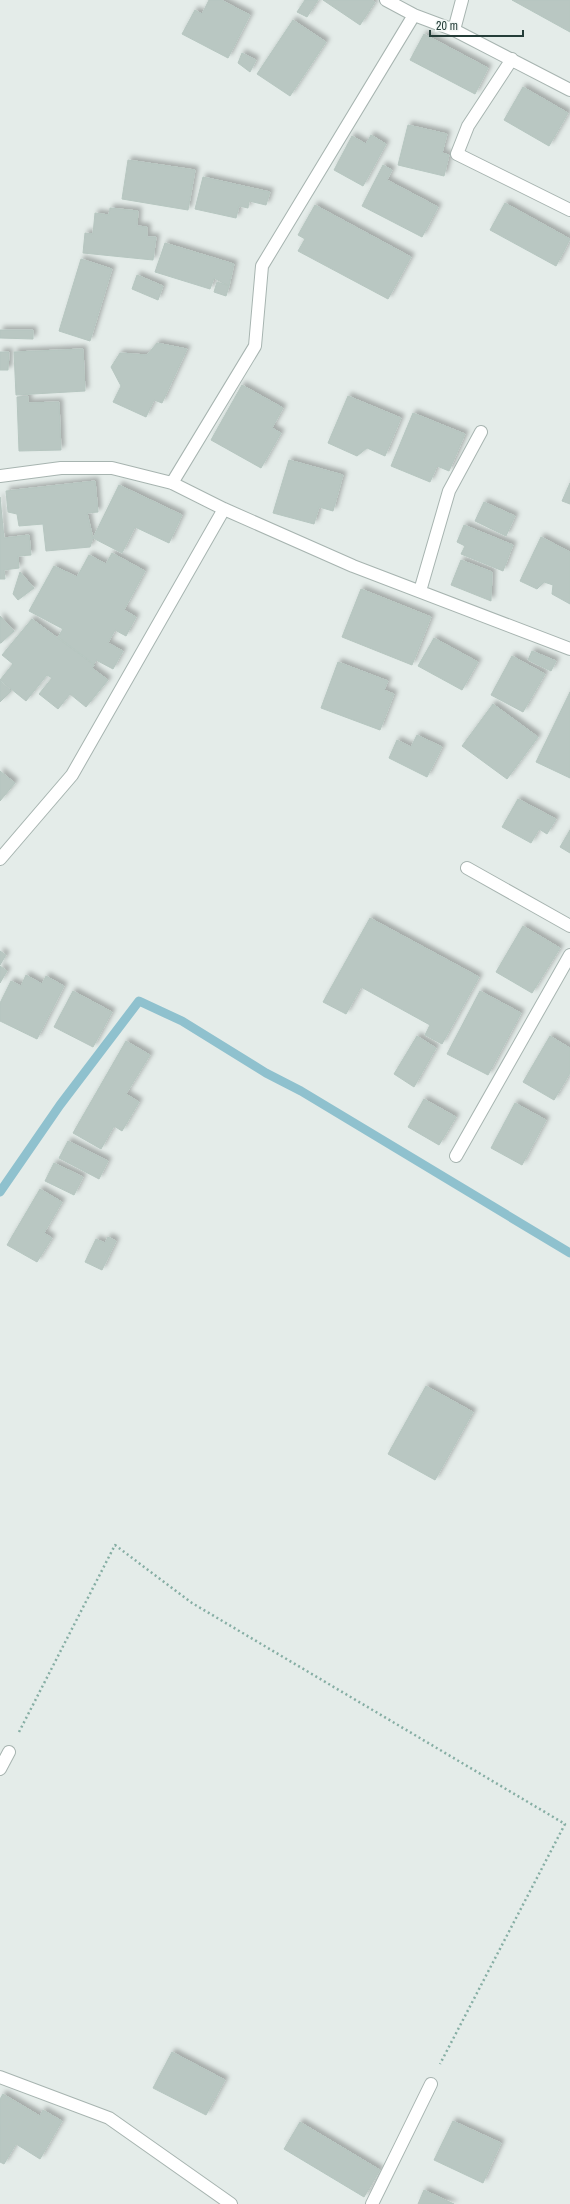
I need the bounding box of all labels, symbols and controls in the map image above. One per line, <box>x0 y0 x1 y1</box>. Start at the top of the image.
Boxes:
scale bar <box>430 12 523 38</box>
text: 20 m <box>436 18 458 34</box>

